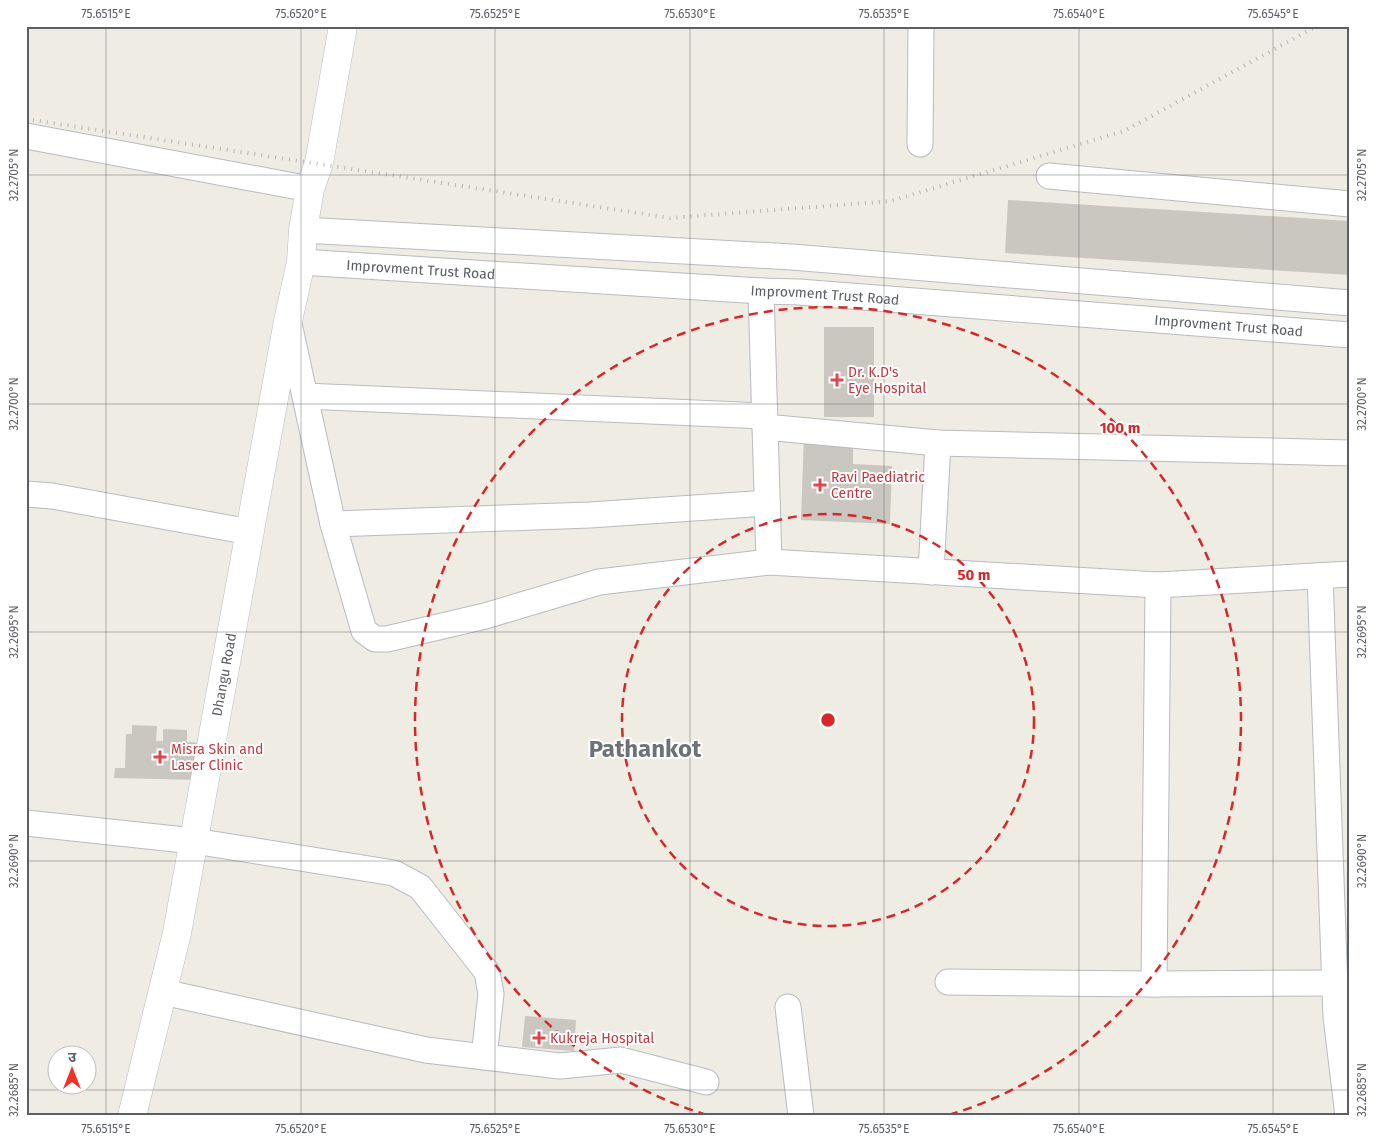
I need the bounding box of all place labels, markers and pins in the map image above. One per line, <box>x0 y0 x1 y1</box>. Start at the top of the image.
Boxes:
place label: Dr. K.D's Eye Hospital <box>848 364 926 397</box>
marker: Dr. K.D's Eye Hospital <box>830 373 844 387</box>
place label: Ravi Paediatric Centre <box>831 469 925 502</box>
marker: Ravi Paediatric Centre <box>813 478 827 492</box>
centre of rings <box>819 711 837 729</box>
place label: Misra Skin and Laser Clinic <box>171 741 263 774</box>
marker: Misra Skin and Laser Clinic <box>153 750 167 764</box>
place label: Kukreja Hospital <box>550 1030 654 1047</box>
marker: Kukreja Hospital <box>532 1031 546 1045</box>

